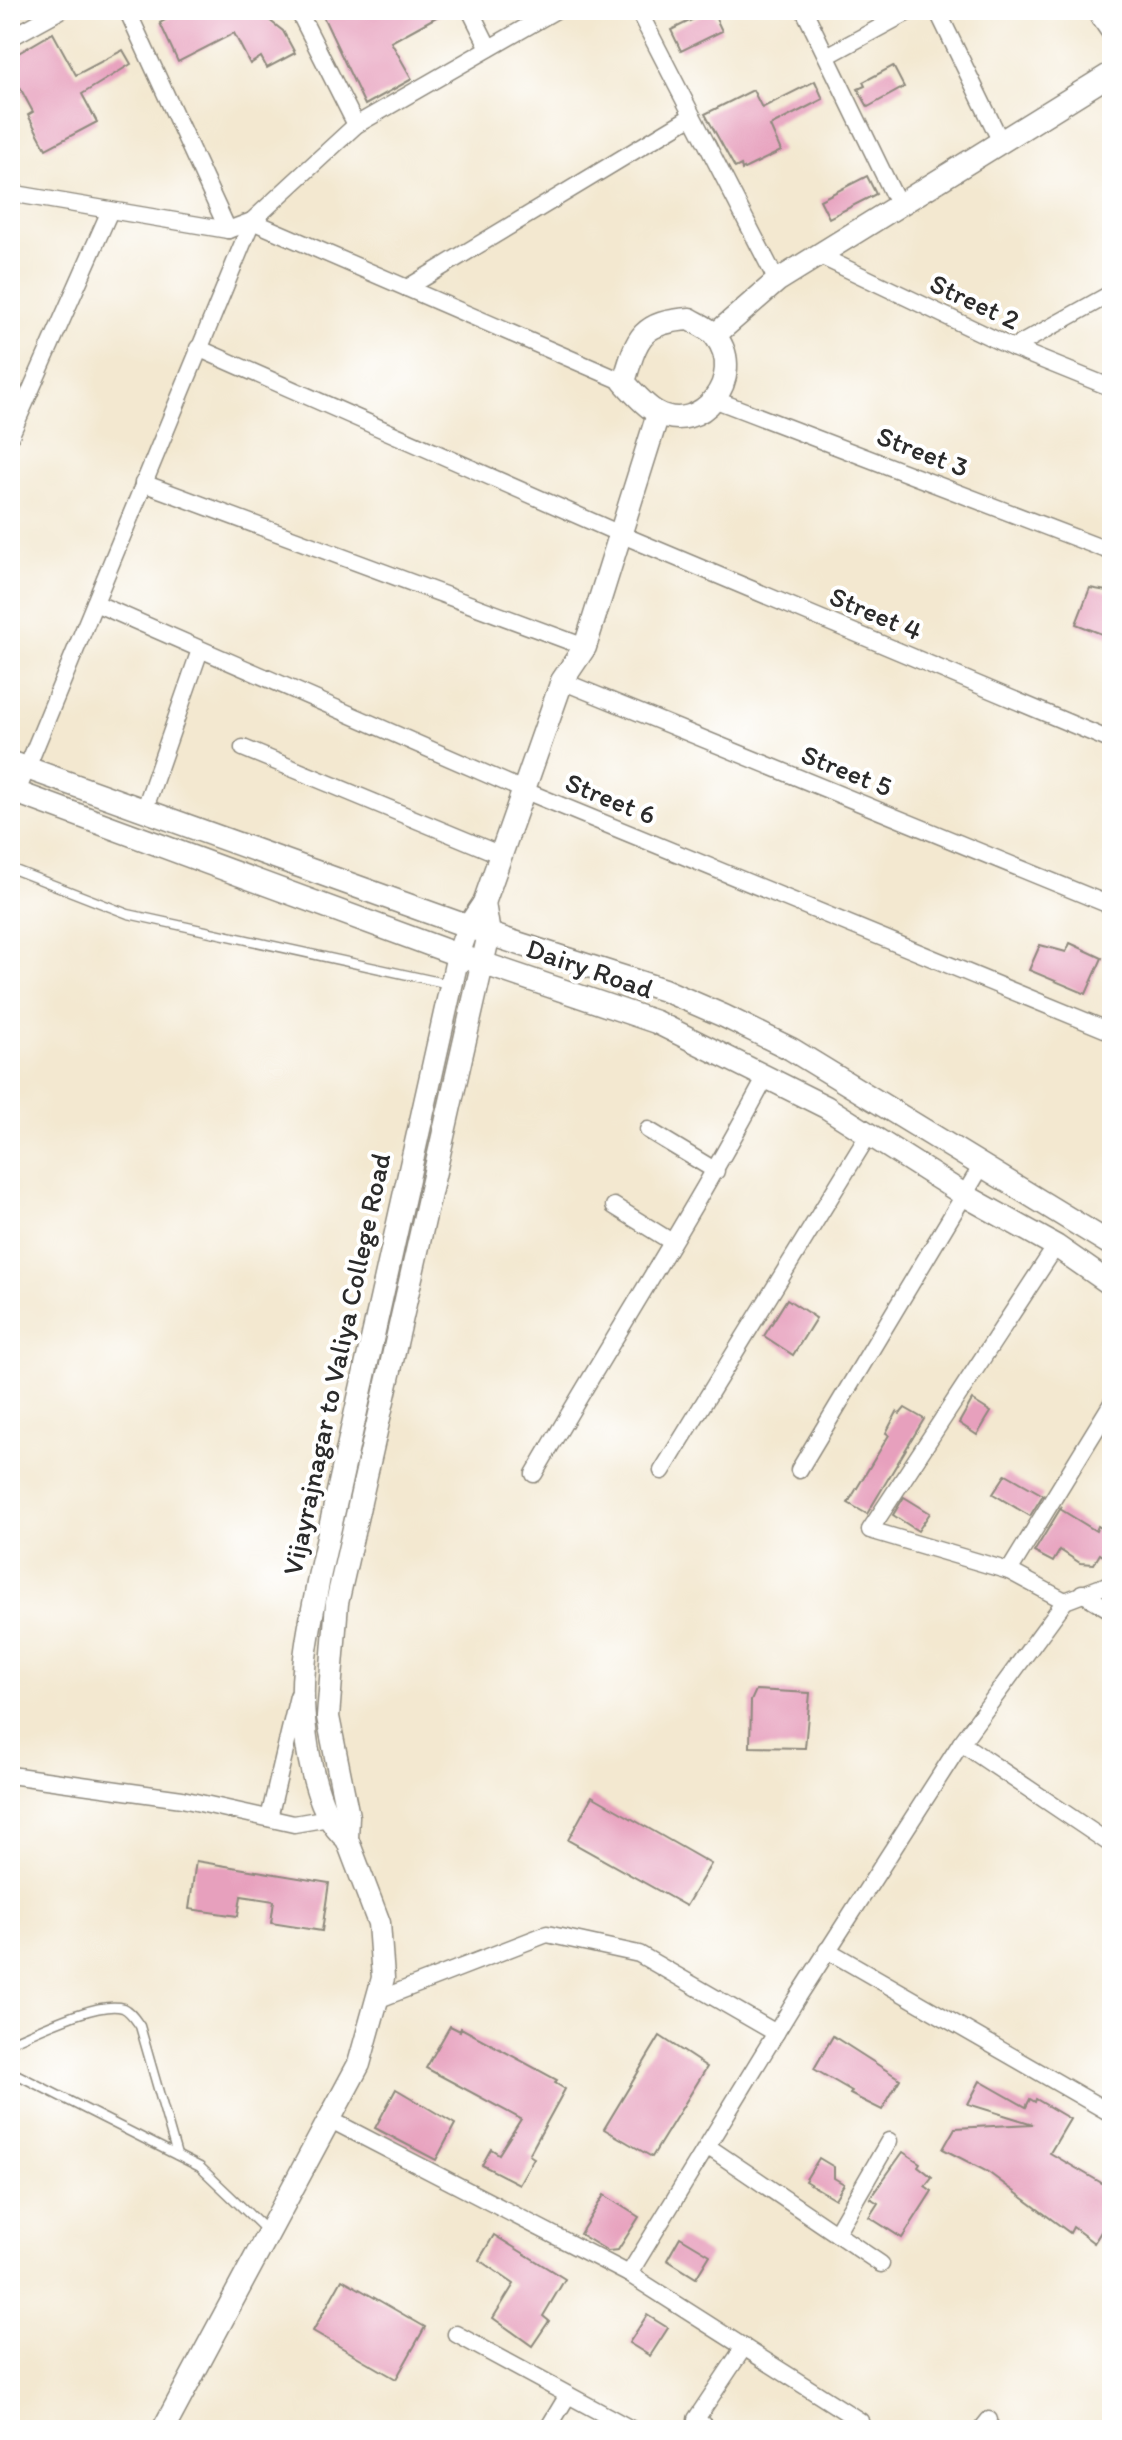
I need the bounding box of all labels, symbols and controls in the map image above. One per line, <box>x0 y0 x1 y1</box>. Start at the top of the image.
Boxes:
street label: Street 2 <box>925 266 1025 337</box>
street label: Street 3 <box>872 418 974 484</box>
street label: Street 4 <box>825 578 928 648</box>
street label: Street 5 <box>797 736 897 804</box>
street label: Street 6 <box>561 764 661 832</box>
street label: Dairy Road <box>522 930 658 1006</box>
street label: Vijayrajnagar to Valiya College Road <box>275 1150 397 1578</box>

